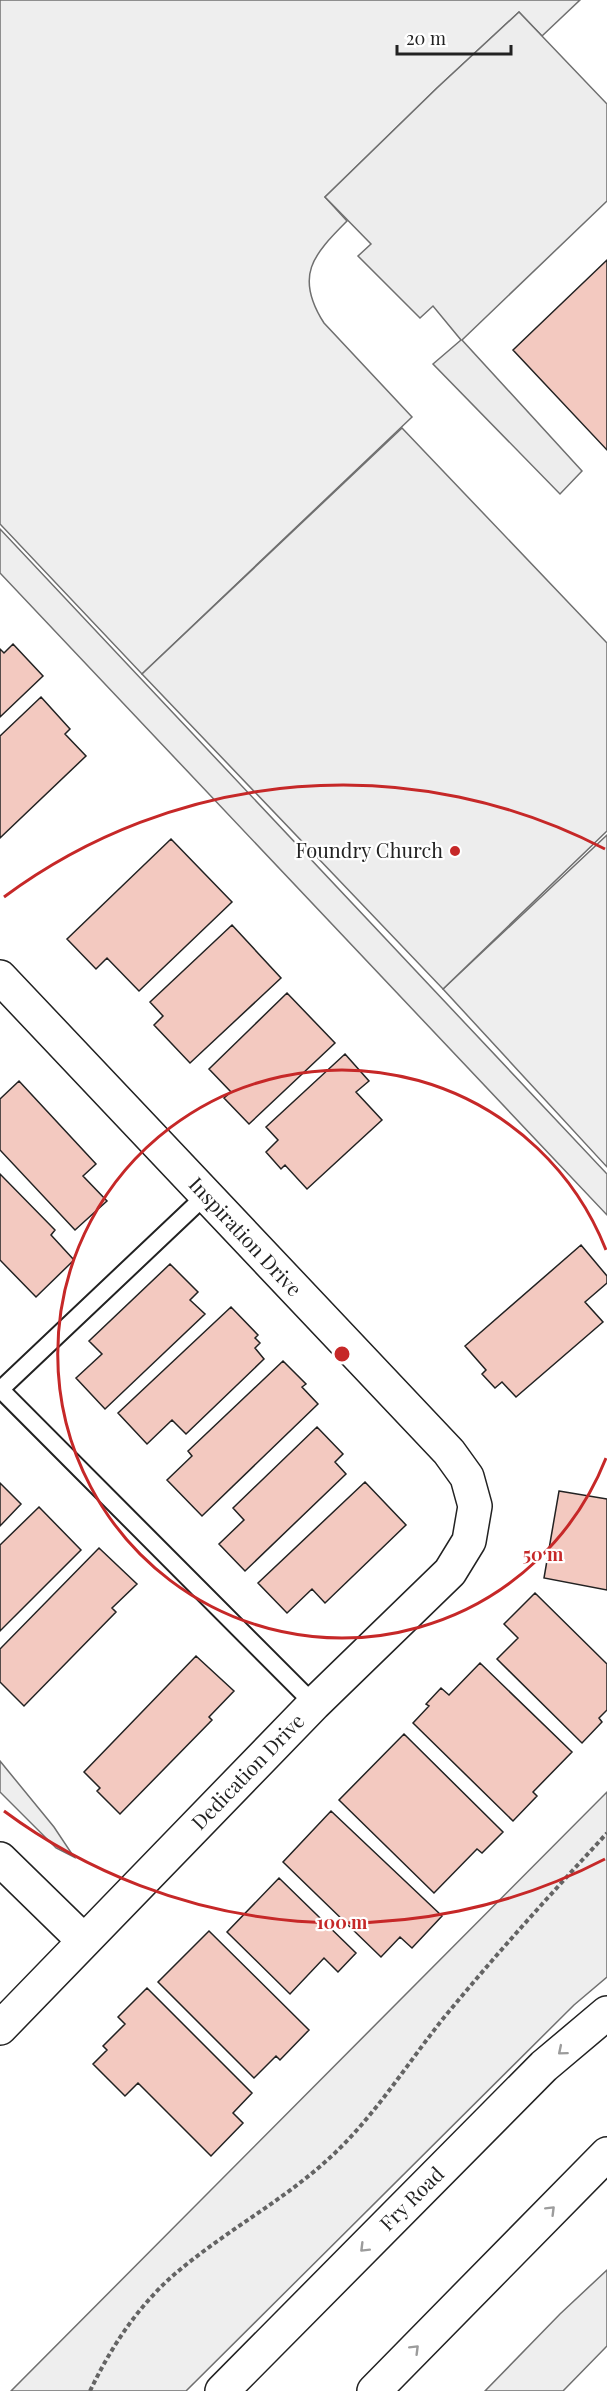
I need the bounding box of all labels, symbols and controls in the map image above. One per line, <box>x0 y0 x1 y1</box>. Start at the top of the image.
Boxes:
scale bar <box>397 18 511 56</box>
text: 20 m <box>406 26 446 50</box>
place label: Foundry Church <box>295 836 443 863</box>
marker: Foundry Church <box>448 844 462 858</box>
street label: Inspiration Drive <box>184 1171 308 1301</box>
centre of rings <box>332 1344 352 1364</box>
text: 50 m <box>523 1542 564 1566</box>
street label: Dedication Drive <box>185 1707 309 1835</box>
text: 100 m <box>317 1910 368 1934</box>
one-way arrow <box>558 2044 569 2055</box>
street label: Fry Road <box>373 2160 449 2236</box>
one-way arrow <box>544 2207 555 2218</box>
one-way arrow <box>361 2240 372 2251</box>
one-way arrow <box>407 2346 418 2357</box>

